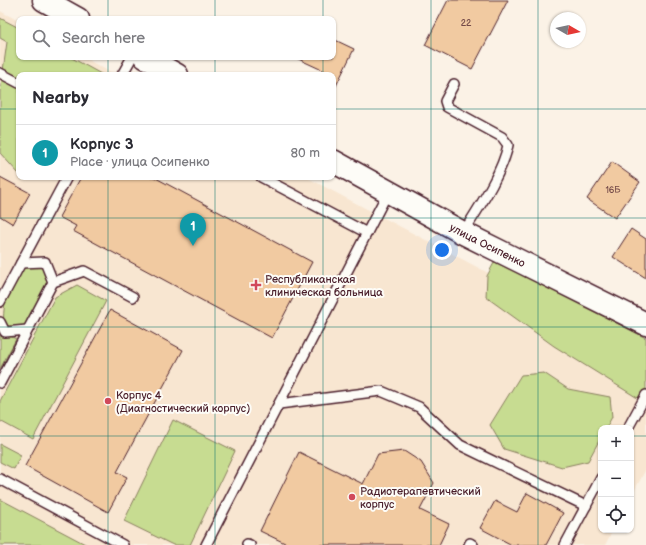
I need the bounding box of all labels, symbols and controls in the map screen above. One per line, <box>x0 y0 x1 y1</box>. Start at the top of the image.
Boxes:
north arrow <box>550 12 586 48</box>
search box <box>16 16 336 60</box>
house number: 22 <box>461 18 472 29</box>
icon: search <box>30 27 52 49</box>
text: Search here <box>62 29 145 48</box>
text: Nearby <box>32 88 89 108</box>
text: Корпус 3 <box>70 135 134 154</box>
text: 1 <box>42 145 48 161</box>
text: 80 m <box>291 145 320 161</box>
text: Place · улица Осипенко <box>70 154 210 170</box>
house number: 16Б <box>605 185 621 196</box>
pin: 1 <box>180 213 206 246</box>
street label: улица Осипенко <box>447 220 528 270</box>
your location <box>432 240 452 260</box>
place label: Республиканская клиническая больница <box>265 273 383 299</box>
marker: Республиканская клиническая больница <box>250 279 262 291</box>
place label: Корпус 4 (Диагностический корпус) <box>116 389 250 415</box>
marker: Корпус 4 (Диагностический корпус) <box>103 396 113 406</box>
map controls <box>598 425 634 533</box>
button: + <box>598 425 634 461</box>
button: − <box>598 461 634 497</box>
place label: Радиотерапевтический корпус <box>360 485 481 511</box>
marker: Радиотерапевтический корпус <box>347 492 357 502</box>
button: locate <box>598 497 634 533</box>

